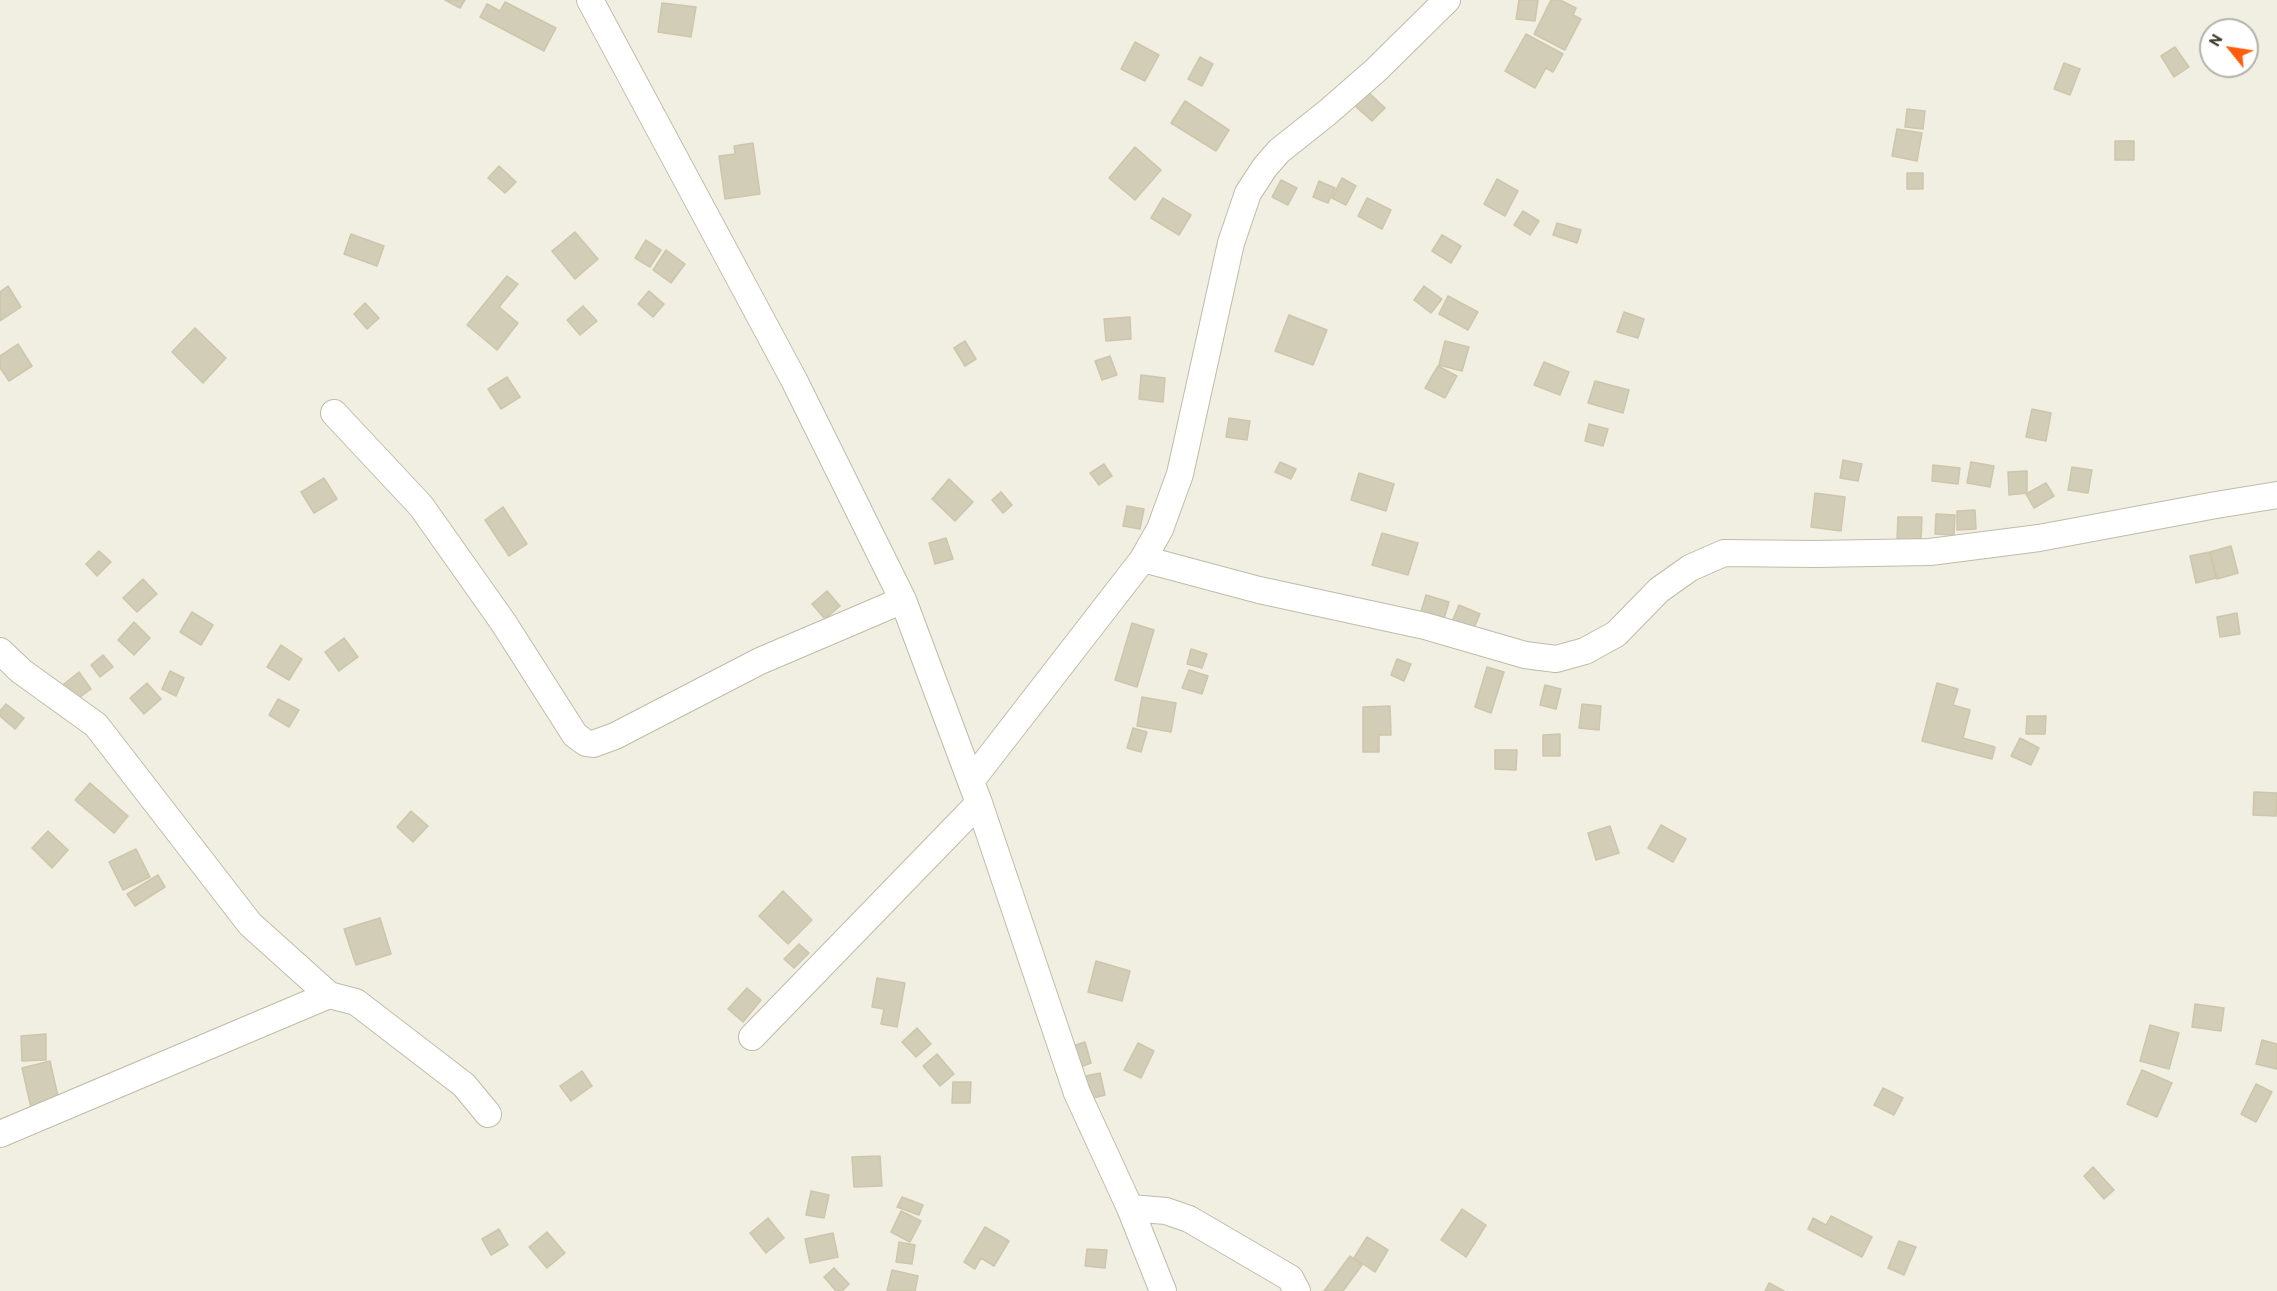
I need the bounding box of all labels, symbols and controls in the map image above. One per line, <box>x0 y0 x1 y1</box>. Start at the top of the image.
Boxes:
north arrow <box>2199 18 2259 78</box>
text: N <box>2204 30 2226 49</box>

